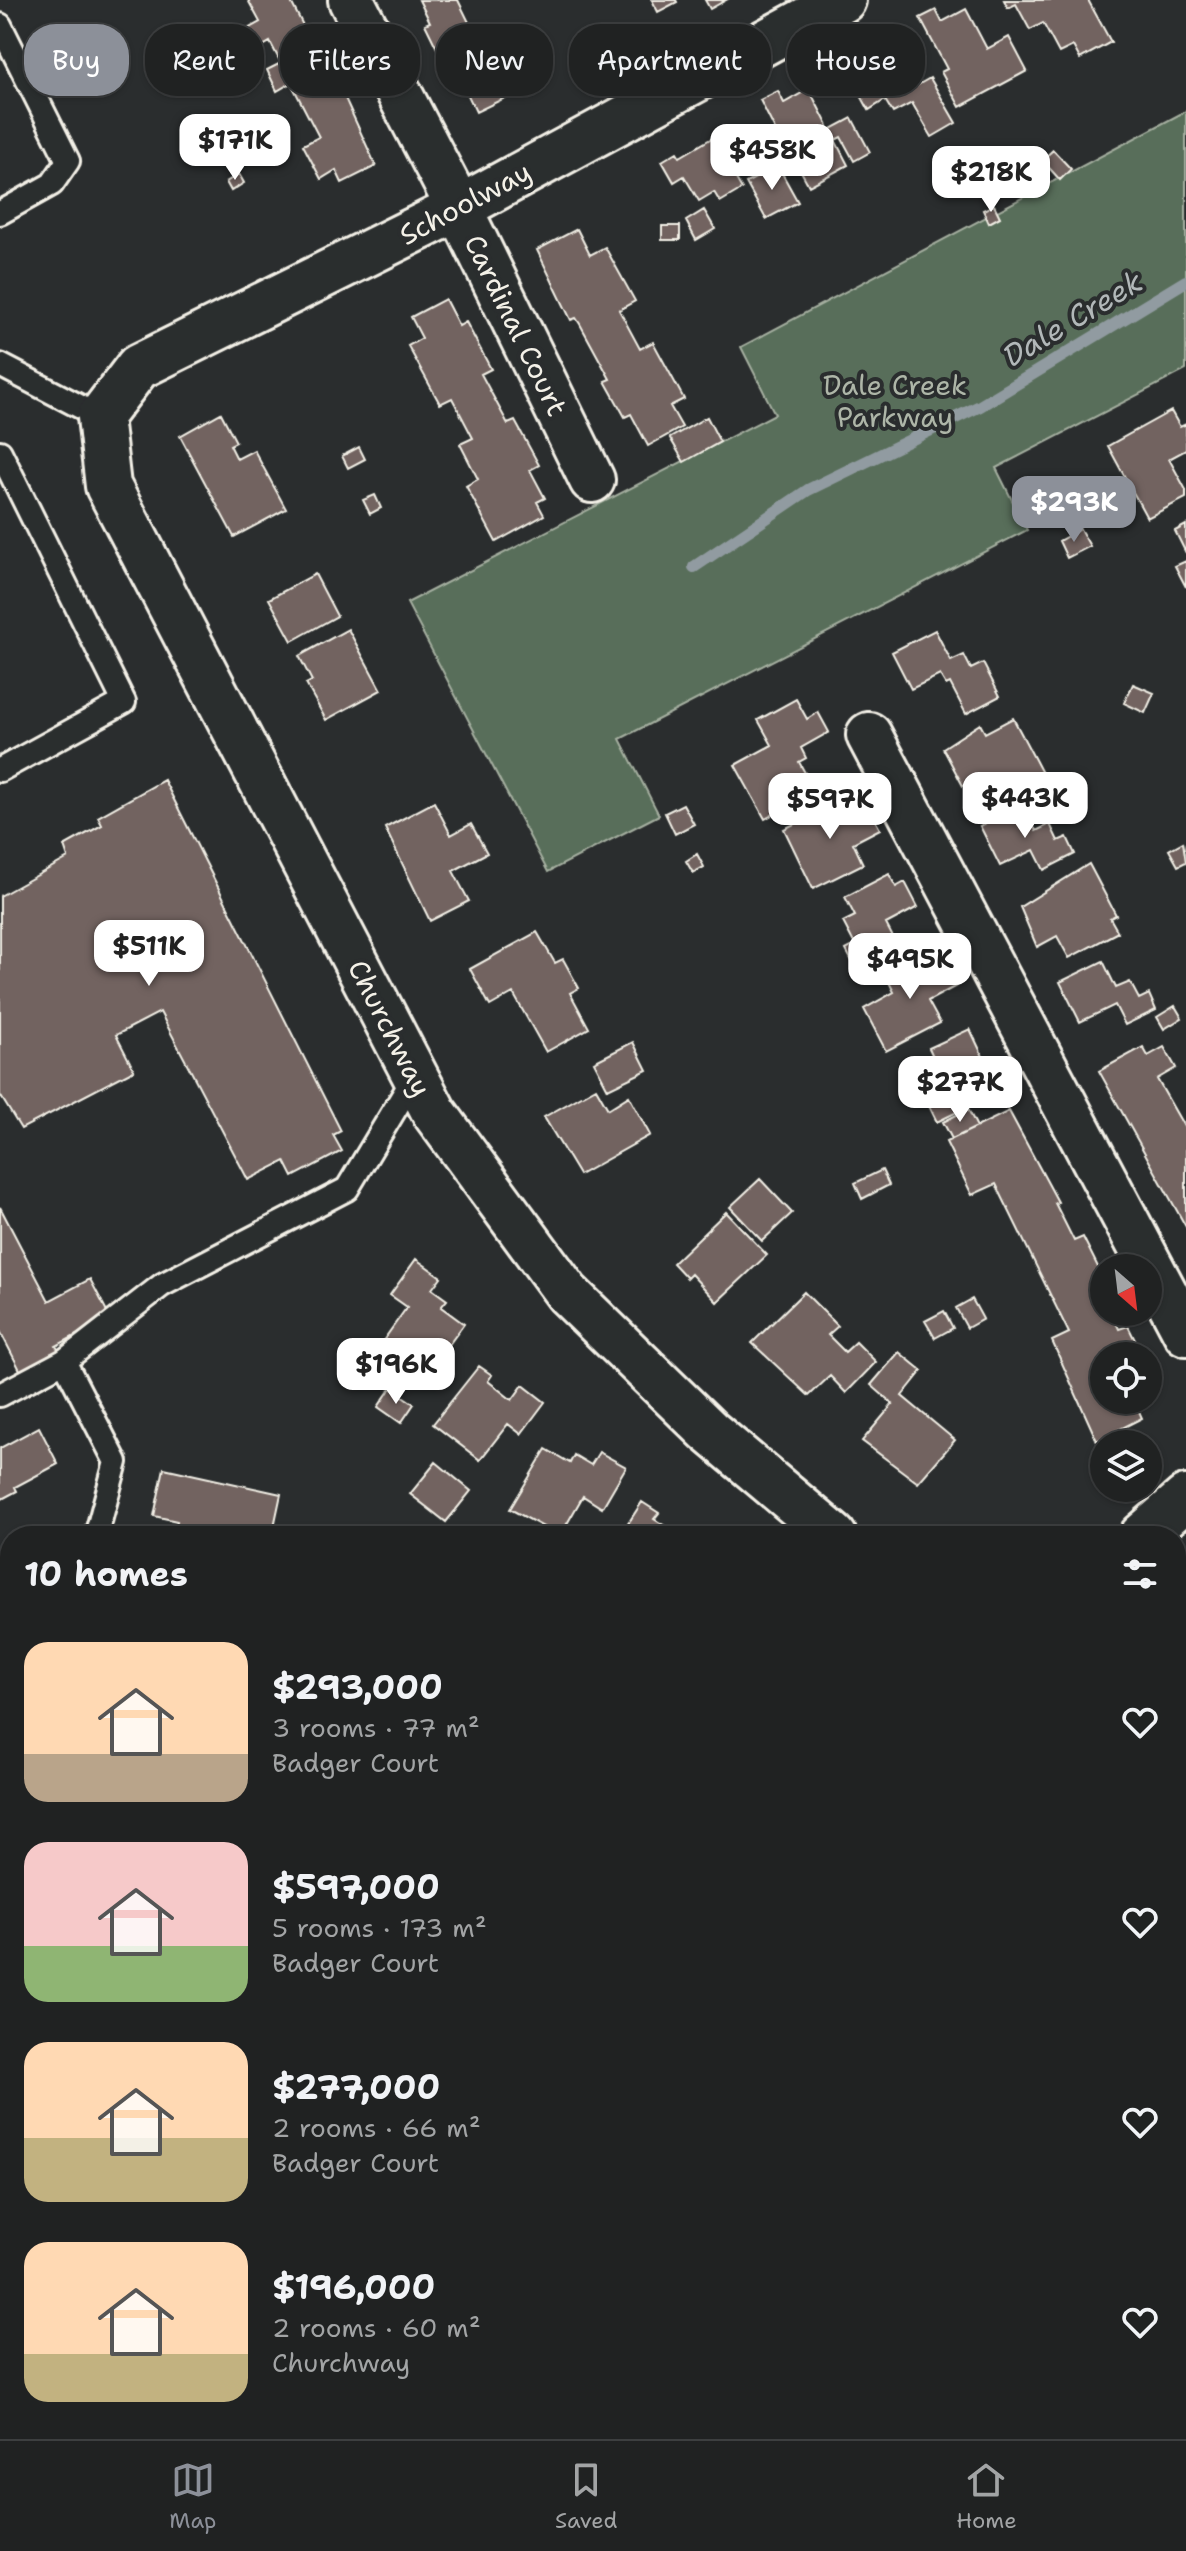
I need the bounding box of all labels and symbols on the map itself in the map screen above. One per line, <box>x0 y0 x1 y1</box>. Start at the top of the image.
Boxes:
pin: $171K <box>179 114 291 182</box>
pin: $458K <box>716 124 828 192</box>
pin: $218K <box>935 146 1047 214</box>
street label: Schoolway <box>392 152 538 254</box>
street label: Cardinal Court <box>456 228 576 422</box>
water label: Dale Creek <box>995 261 1150 376</box>
park label: Dale Creek Parkway <box>823 366 967 436</box>
pin: $293K <box>1018 476 1130 544</box>
pin: $443K <box>969 772 1081 840</box>
pin: $597K <box>774 773 886 841</box>
pin: $511K <box>93 920 205 988</box>
pin: $495K <box>854 933 966 1001</box>
street label: Churchway <box>339 953 441 1103</box>
pin: $277K <box>904 1056 1016 1124</box>
north arrow <box>1090 1254 1162 1326</box>
pin: $196K <box>340 1338 452 1406</box>

